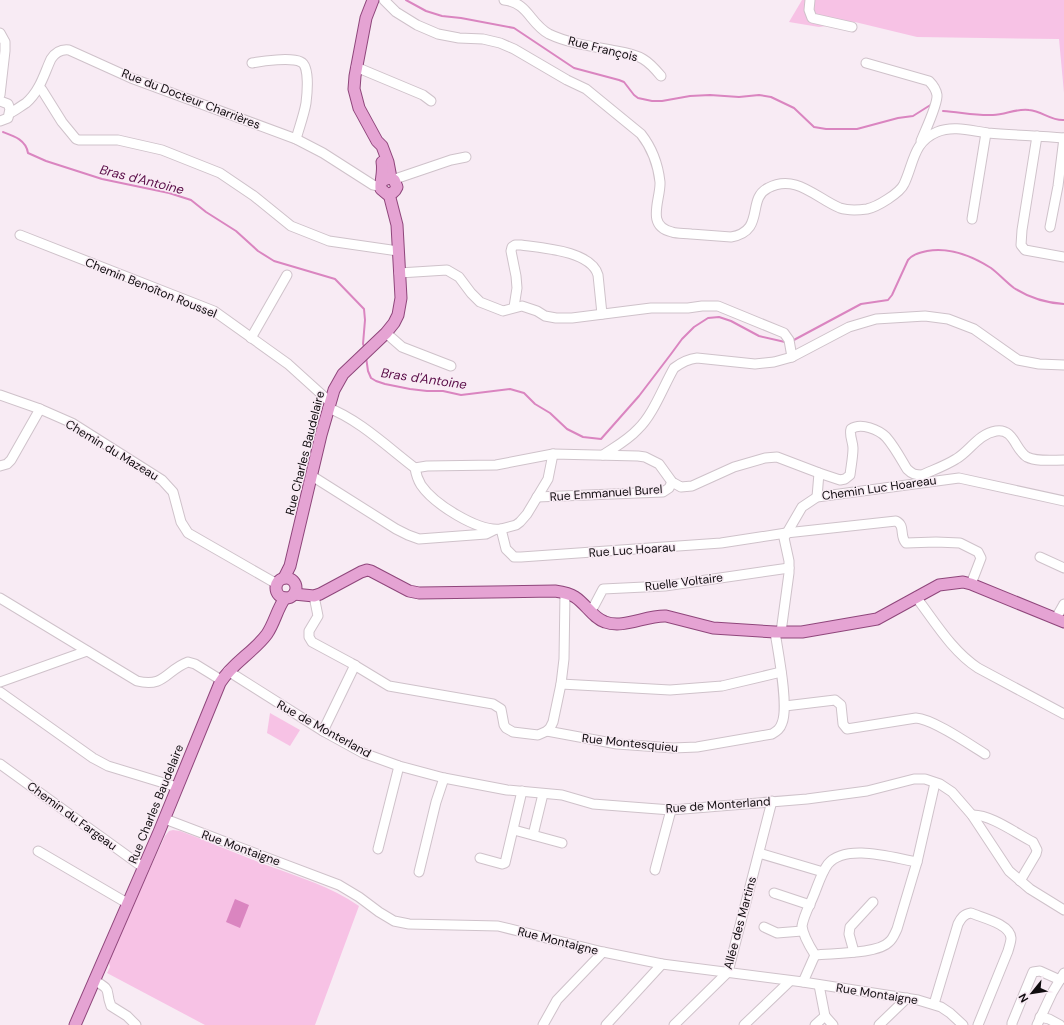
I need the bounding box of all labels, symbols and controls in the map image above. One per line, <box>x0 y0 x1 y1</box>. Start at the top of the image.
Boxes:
street label: Rue François <box>567 33 639 65</box>
street label: Rue du Docteur Charrières <box>119 65 263 133</box>
water label: Bras d'Antoine <box>98 161 186 198</box>
street label: Chemin Benoîton Roussel <box>83 254 219 322</box>
water label: Bras d'Antoine <box>380 364 468 393</box>
street label: Rue Charles Baudelaire <box>282 389 328 517</box>
street label: Chemin du Mazeau <box>62 416 162 484</box>
street label: Chemin Luc Hoareau <box>821 472 937 504</box>
street label: Rue Emmanuel Burel <box>549 481 663 505</box>
street label: Rue Luc Hoarau <box>588 539 676 561</box>
street label: Ruelle Voltaire <box>644 569 724 595</box>
street label: Rue de Monterland <box>274 697 374 761</box>
street label: Rue Montesquieu <box>581 730 679 756</box>
street label: Rue Charles Baudelaire <box>125 742 187 866</box>
street label: Chemin du Fargeau <box>24 778 120 854</box>
street label: Rue de Monterland <box>665 793 771 817</box>
street label: Rue Montaigne <box>199 826 283 870</box>
street label: Allée des Martins <box>720 875 760 971</box>
street label: Rue Montaigne <box>516 923 600 959</box>
north arrow <box>1012 973 1052 1013</box>
street label: Rue Montaigne <box>835 980 919 1008</box>
text: N <box>1015 991 1031 1005</box>

